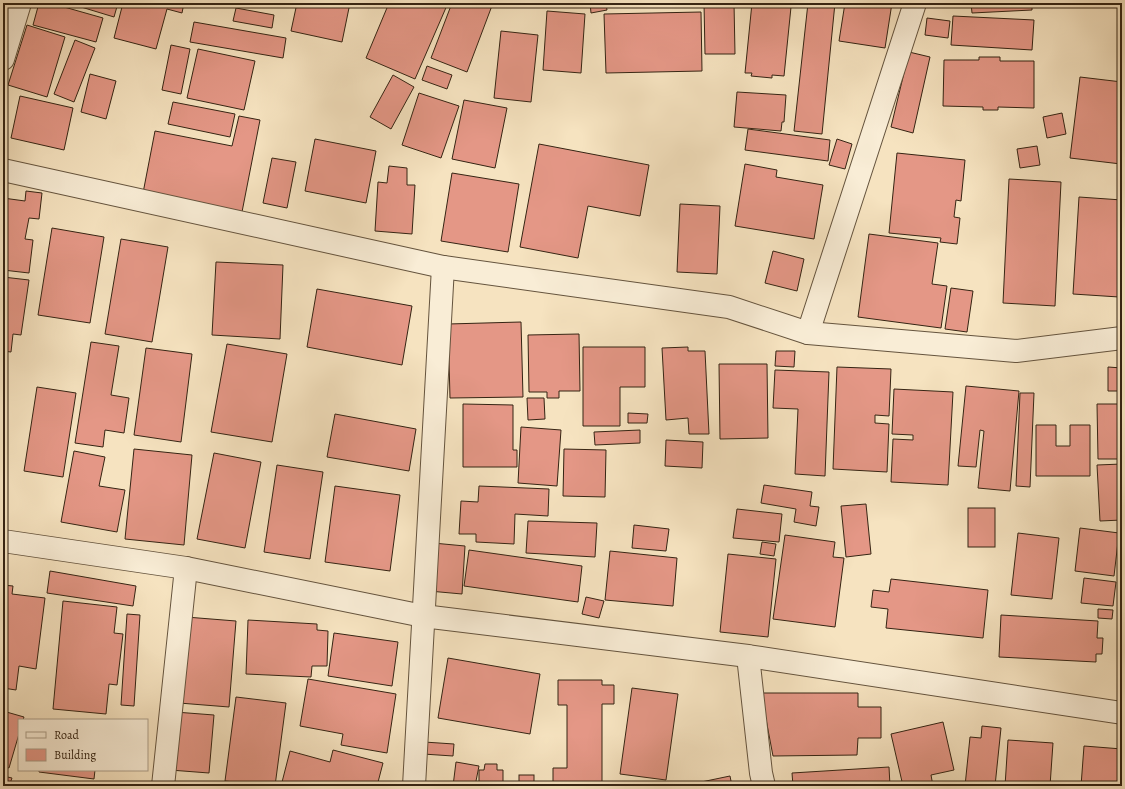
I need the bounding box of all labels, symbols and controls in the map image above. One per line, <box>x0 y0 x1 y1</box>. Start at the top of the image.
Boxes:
legend <box>18 719 148 771</box>
text: Road <box>54 727 80 743</box>
text: Building <box>54 747 96 763</box>

